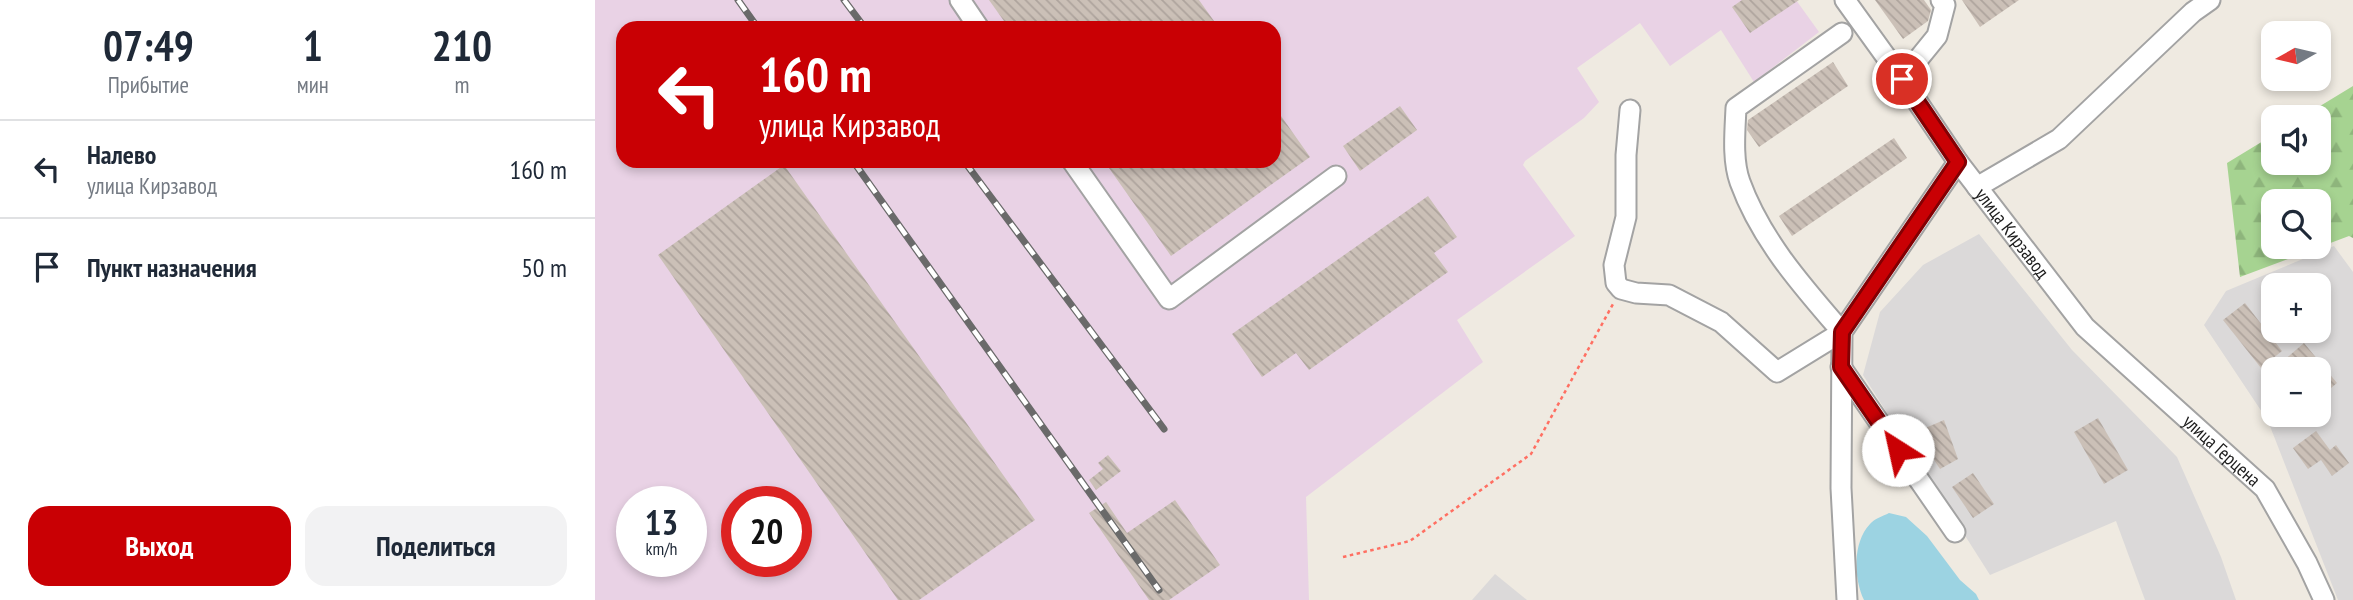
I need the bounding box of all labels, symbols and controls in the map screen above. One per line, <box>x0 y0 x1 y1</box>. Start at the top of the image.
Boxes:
text: 07:49 <box>103 18 194 73</box>
text: 1 <box>303 18 323 73</box>
text: 210 <box>432 18 492 73</box>
north arrow <box>2261 21 2331 91</box>
map controls <box>2261 21 2331 427</box>
text: 160 m <box>759 42 872 106</box>
icon: left <box>644 49 735 140</box>
pin <box>1872 49 1932 109</box>
icon: arrive <box>1883 60 1921 98</box>
text: Прибытие <box>108 70 189 99</box>
text: мин <box>297 70 329 99</box>
text: m <box>454 70 469 99</box>
text: улица Кирзавод <box>759 104 940 146</box>
button: sound <box>2261 105 2331 175</box>
text: Налево <box>87 138 156 171</box>
icon: left <box>28 150 66 188</box>
text: 160 m <box>509 153 567 186</box>
text: улица Кирзавод <box>87 171 217 200</box>
street label: улица Кирзавод <box>1970 183 2055 283</box>
button: search <box>2261 189 2331 259</box>
icon: arrive <box>28 248 66 286</box>
text: Пункт назначения <box>87 251 257 284</box>
text: 50 m <box>521 251 567 284</box>
button: + <box>2261 273 2331 343</box>
button: − <box>2261 357 2331 427</box>
street label: улица Герцена <box>2178 409 2266 491</box>
position arrow <box>1861 413 1935 487</box>
speed limit sign: 20 <box>721 486 812 577</box>
text: 13 <box>645 499 678 545</box>
button: Выход <box>28 506 291 586</box>
button: Поделиться <box>305 506 567 586</box>
text: km/h <box>646 537 677 560</box>

